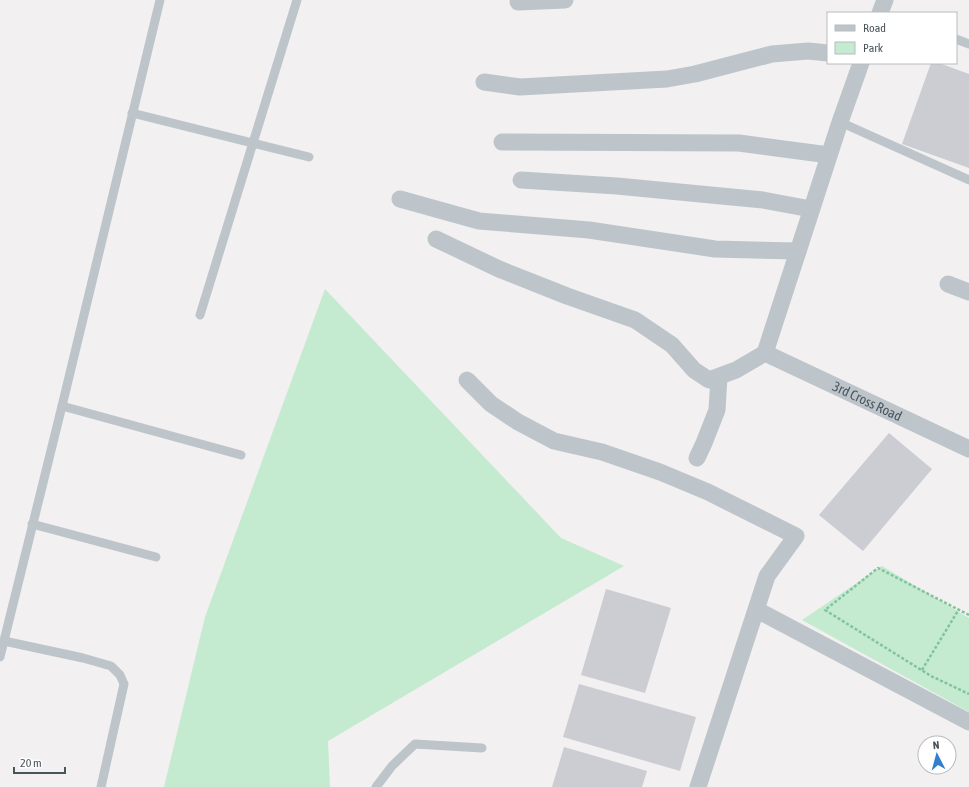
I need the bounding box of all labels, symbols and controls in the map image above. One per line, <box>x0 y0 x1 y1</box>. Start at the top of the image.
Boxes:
legend <box>827 12 957 64</box>
text: Road <box>863 21 886 35</box>
text: Park <box>863 41 884 55</box>
street label: 3rd Cross Road <box>830 378 905 424</box>
north arrow <box>917 735 957 775</box>
text: N <box>932 739 940 751</box>
scale bar <box>14 749 65 775</box>
text: 20 m <box>20 756 42 770</box>

